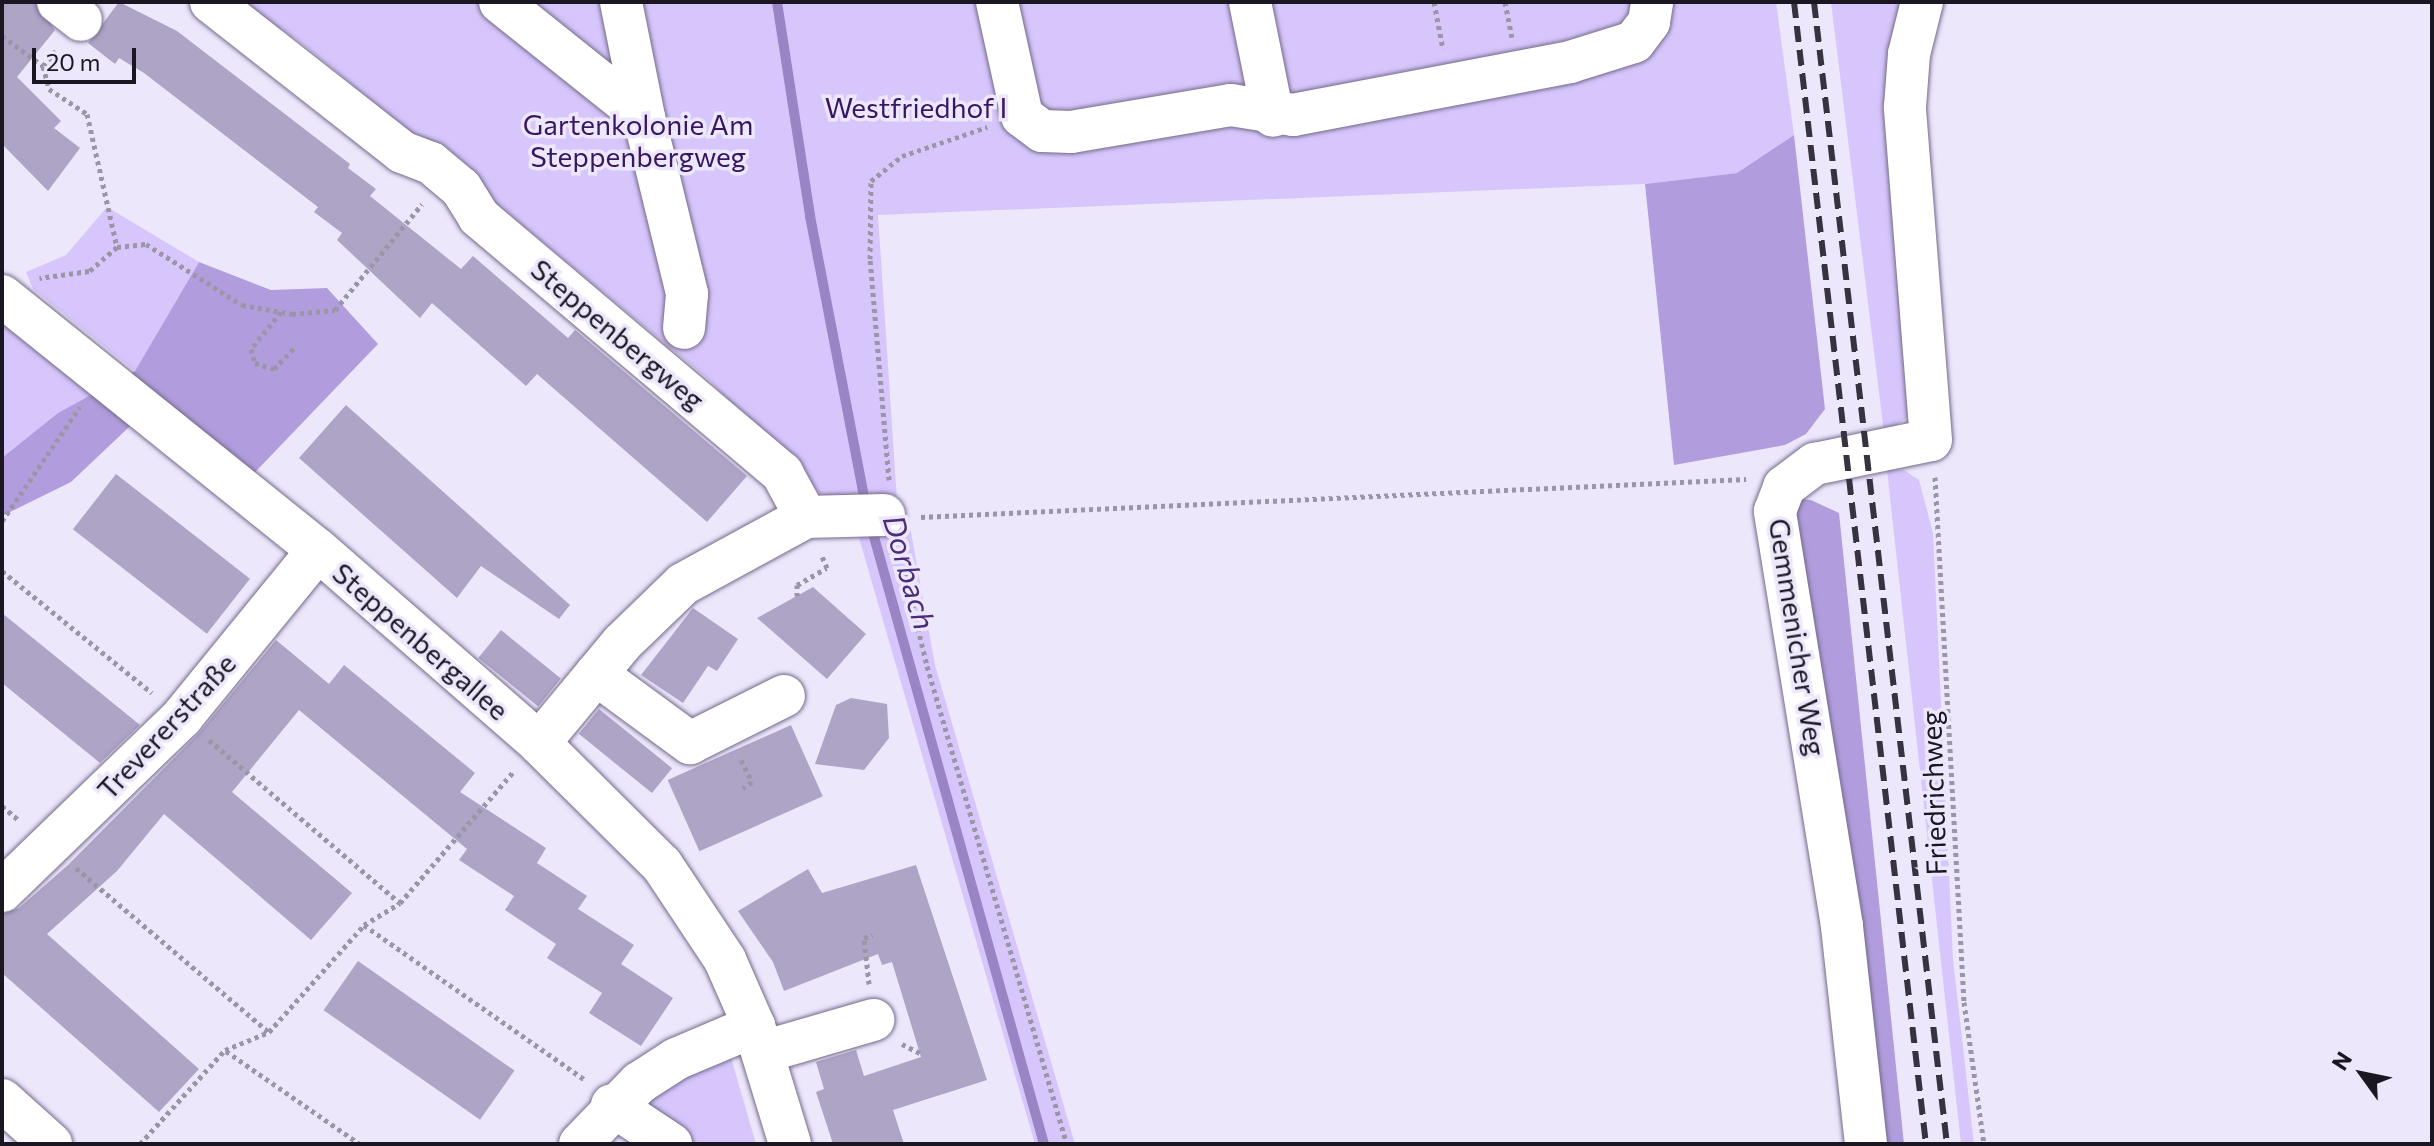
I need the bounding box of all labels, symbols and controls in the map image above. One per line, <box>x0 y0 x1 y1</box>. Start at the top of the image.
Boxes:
scale bar <box>36 32 140 82</box>
text: 20 m <box>46 47 100 76</box>
park label: Westfriedhof I <box>825 90 1007 124</box>
park label: Gartenkolonie Am Steppenbergweg <box>523 107 753 173</box>
street label: Steppenbergweg <box>525 252 711 416</box>
water label: Dorbach <box>877 511 943 633</box>
street label: Gemmenicher Weg <box>1763 516 1833 758</box>
street label: Steppenbergallee <box>326 555 516 727</box>
street label: Trevererstraße <box>90 646 242 806</box>
street label: Friedrichweg <box>1913 710 1953 876</box>
north arrow <box>2322 1034 2402 1114</box>
text: N <box>2326 1046 2357 1075</box>

